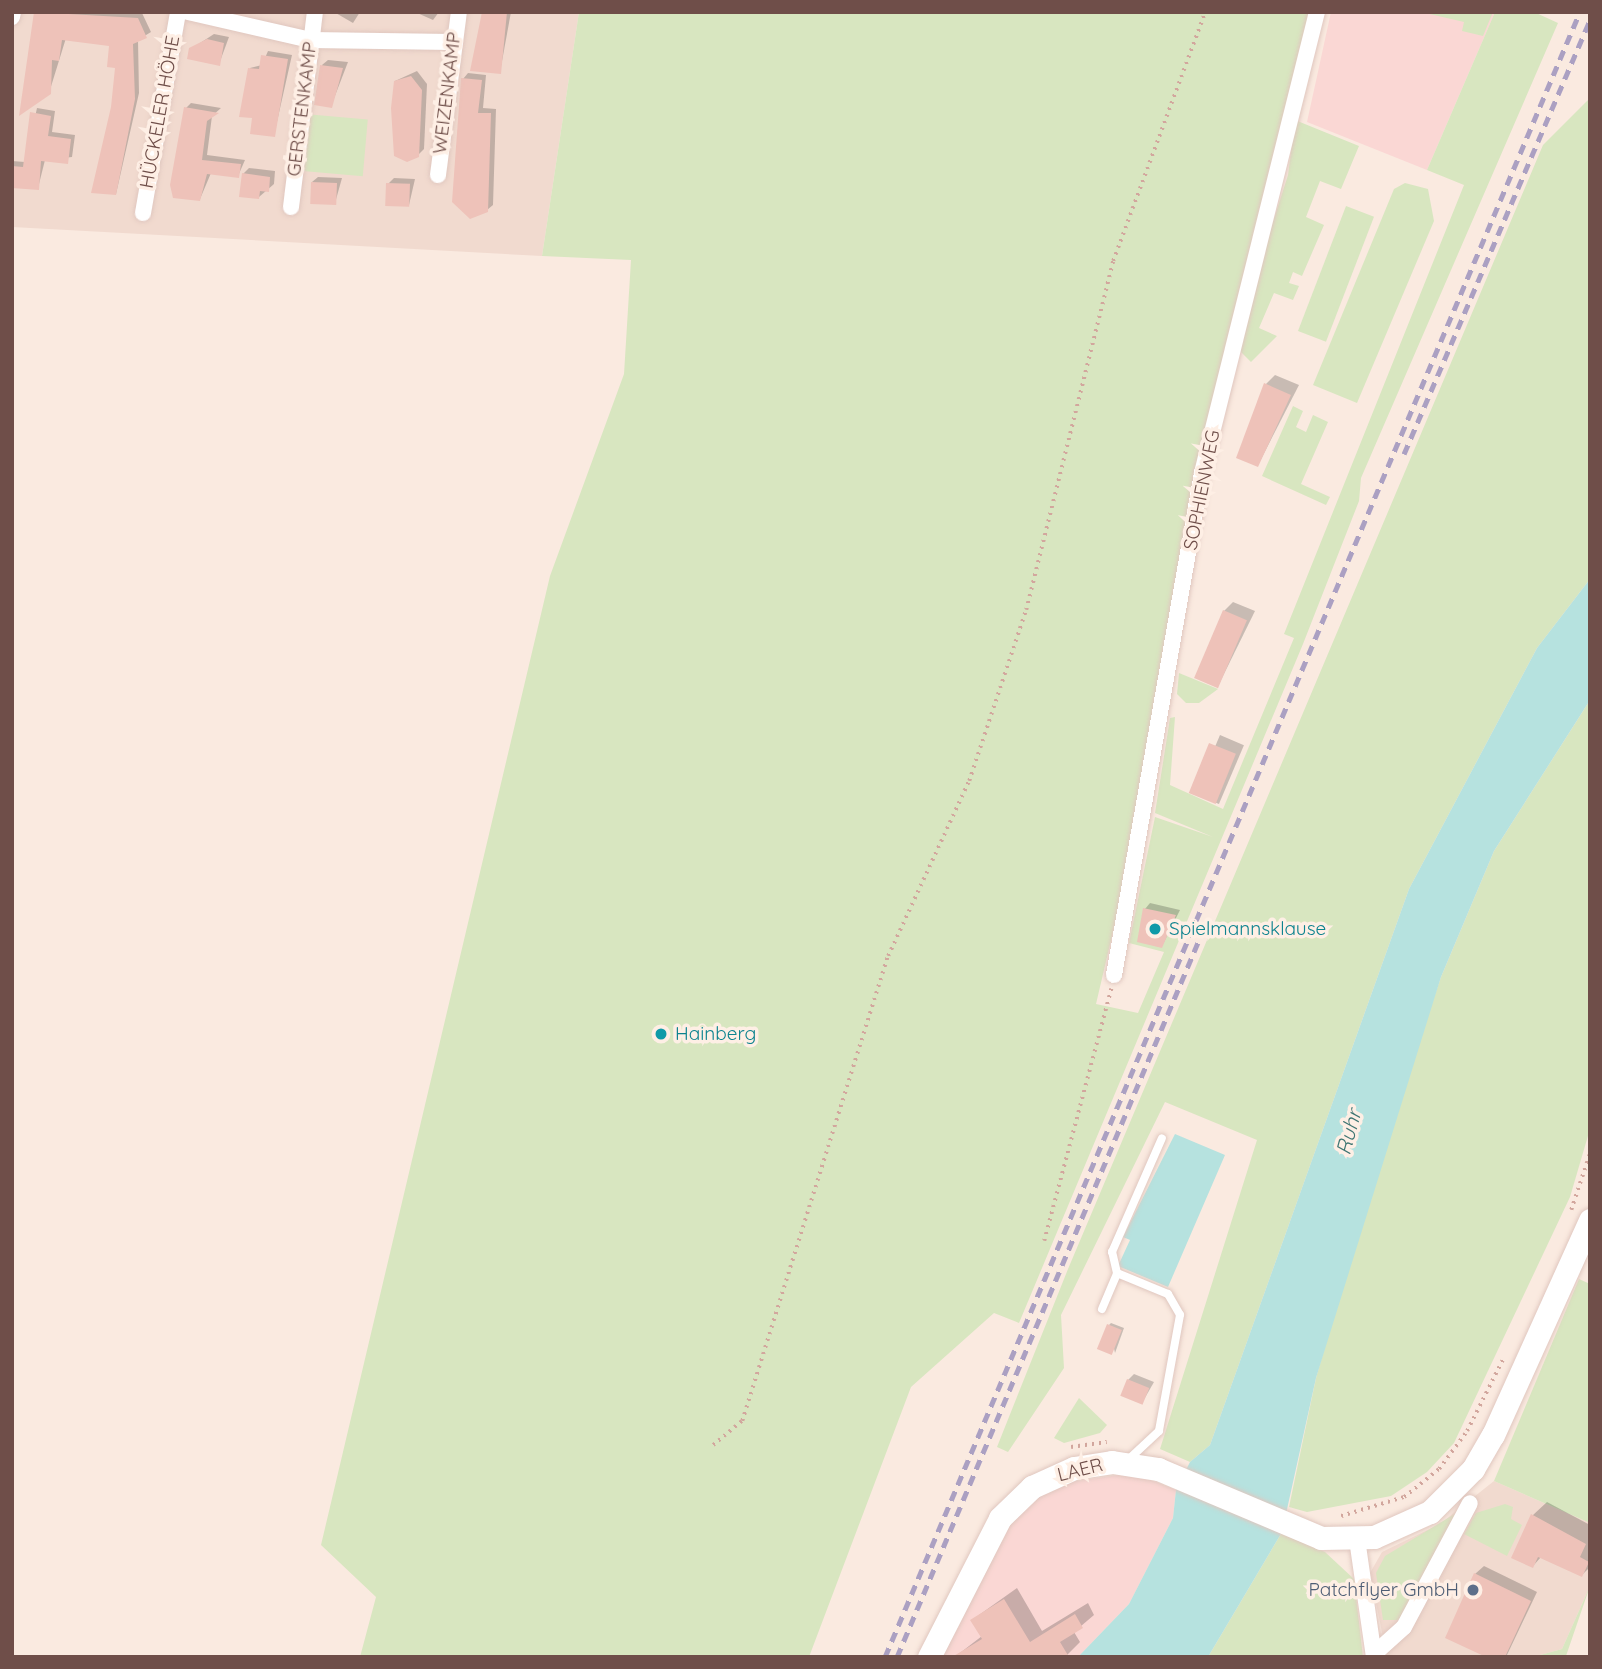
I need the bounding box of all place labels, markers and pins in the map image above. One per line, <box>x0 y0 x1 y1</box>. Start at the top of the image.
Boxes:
place label: Spielmannsklause <box>1169 918 1326 940</box>
marker: Spielmannsklause <box>1147 921 1163 937</box>
place label: Hainberg <box>675 1023 756 1045</box>
marker: Hainberg <box>653 1026 669 1042</box>
place label: Patchflyer GmbH <box>1308 1579 1459 1601</box>
marker: Patchflyer GmbH <box>1465 1582 1481 1598</box>

